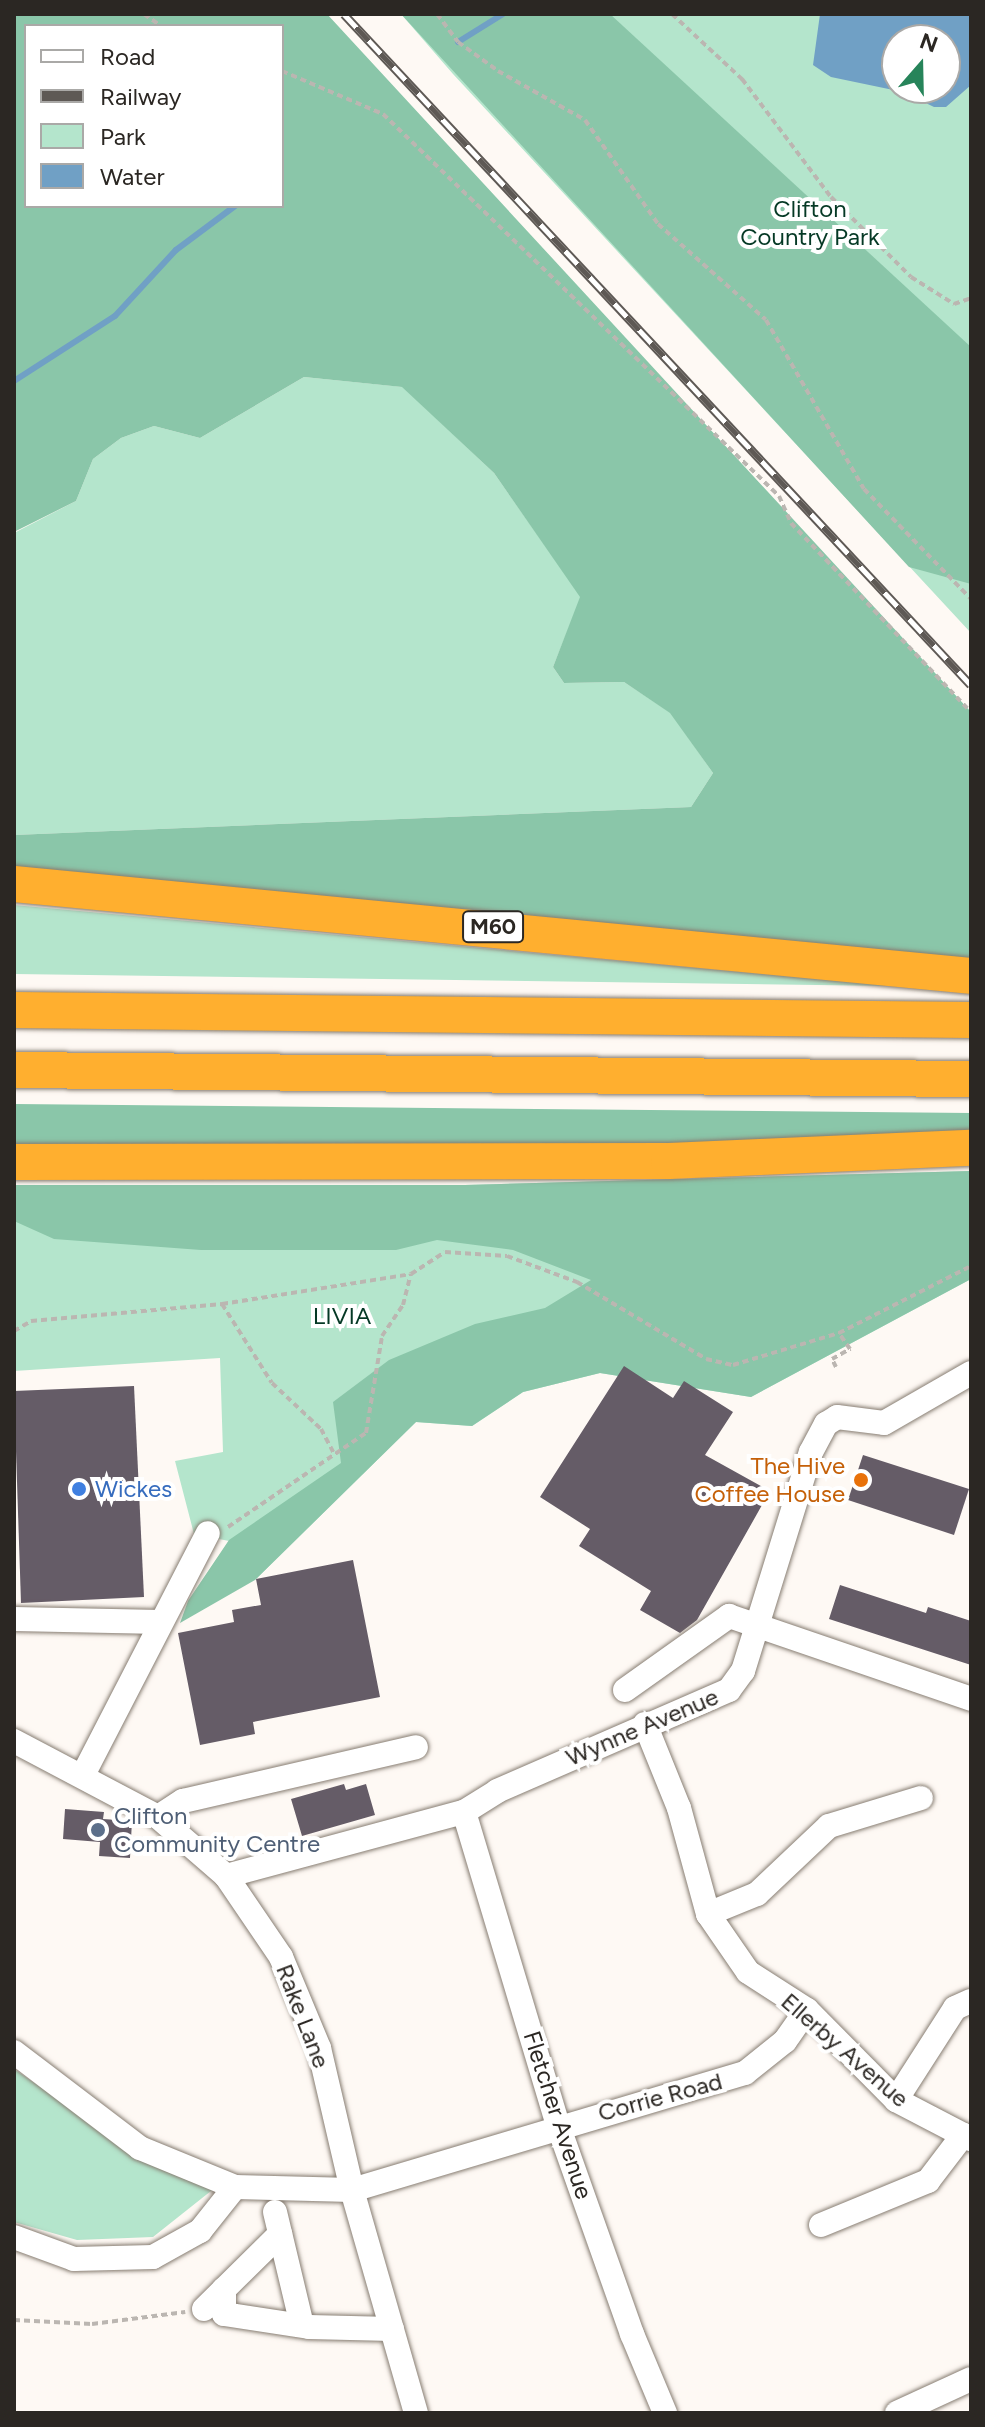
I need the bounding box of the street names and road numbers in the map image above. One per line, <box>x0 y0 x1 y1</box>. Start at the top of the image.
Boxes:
road number: M60 <box>461 909 525 945</box>
street label: Wynne Avenue <box>562 1682 722 1772</box>
street label: Rake Lane <box>270 1960 336 2072</box>
street label: Ellerby Avenue <box>775 1987 915 2113</box>
street label: Fletcher Avenue <box>517 2027 599 2203</box>
street label: Corrie Road <box>595 2067 725 2127</box>

